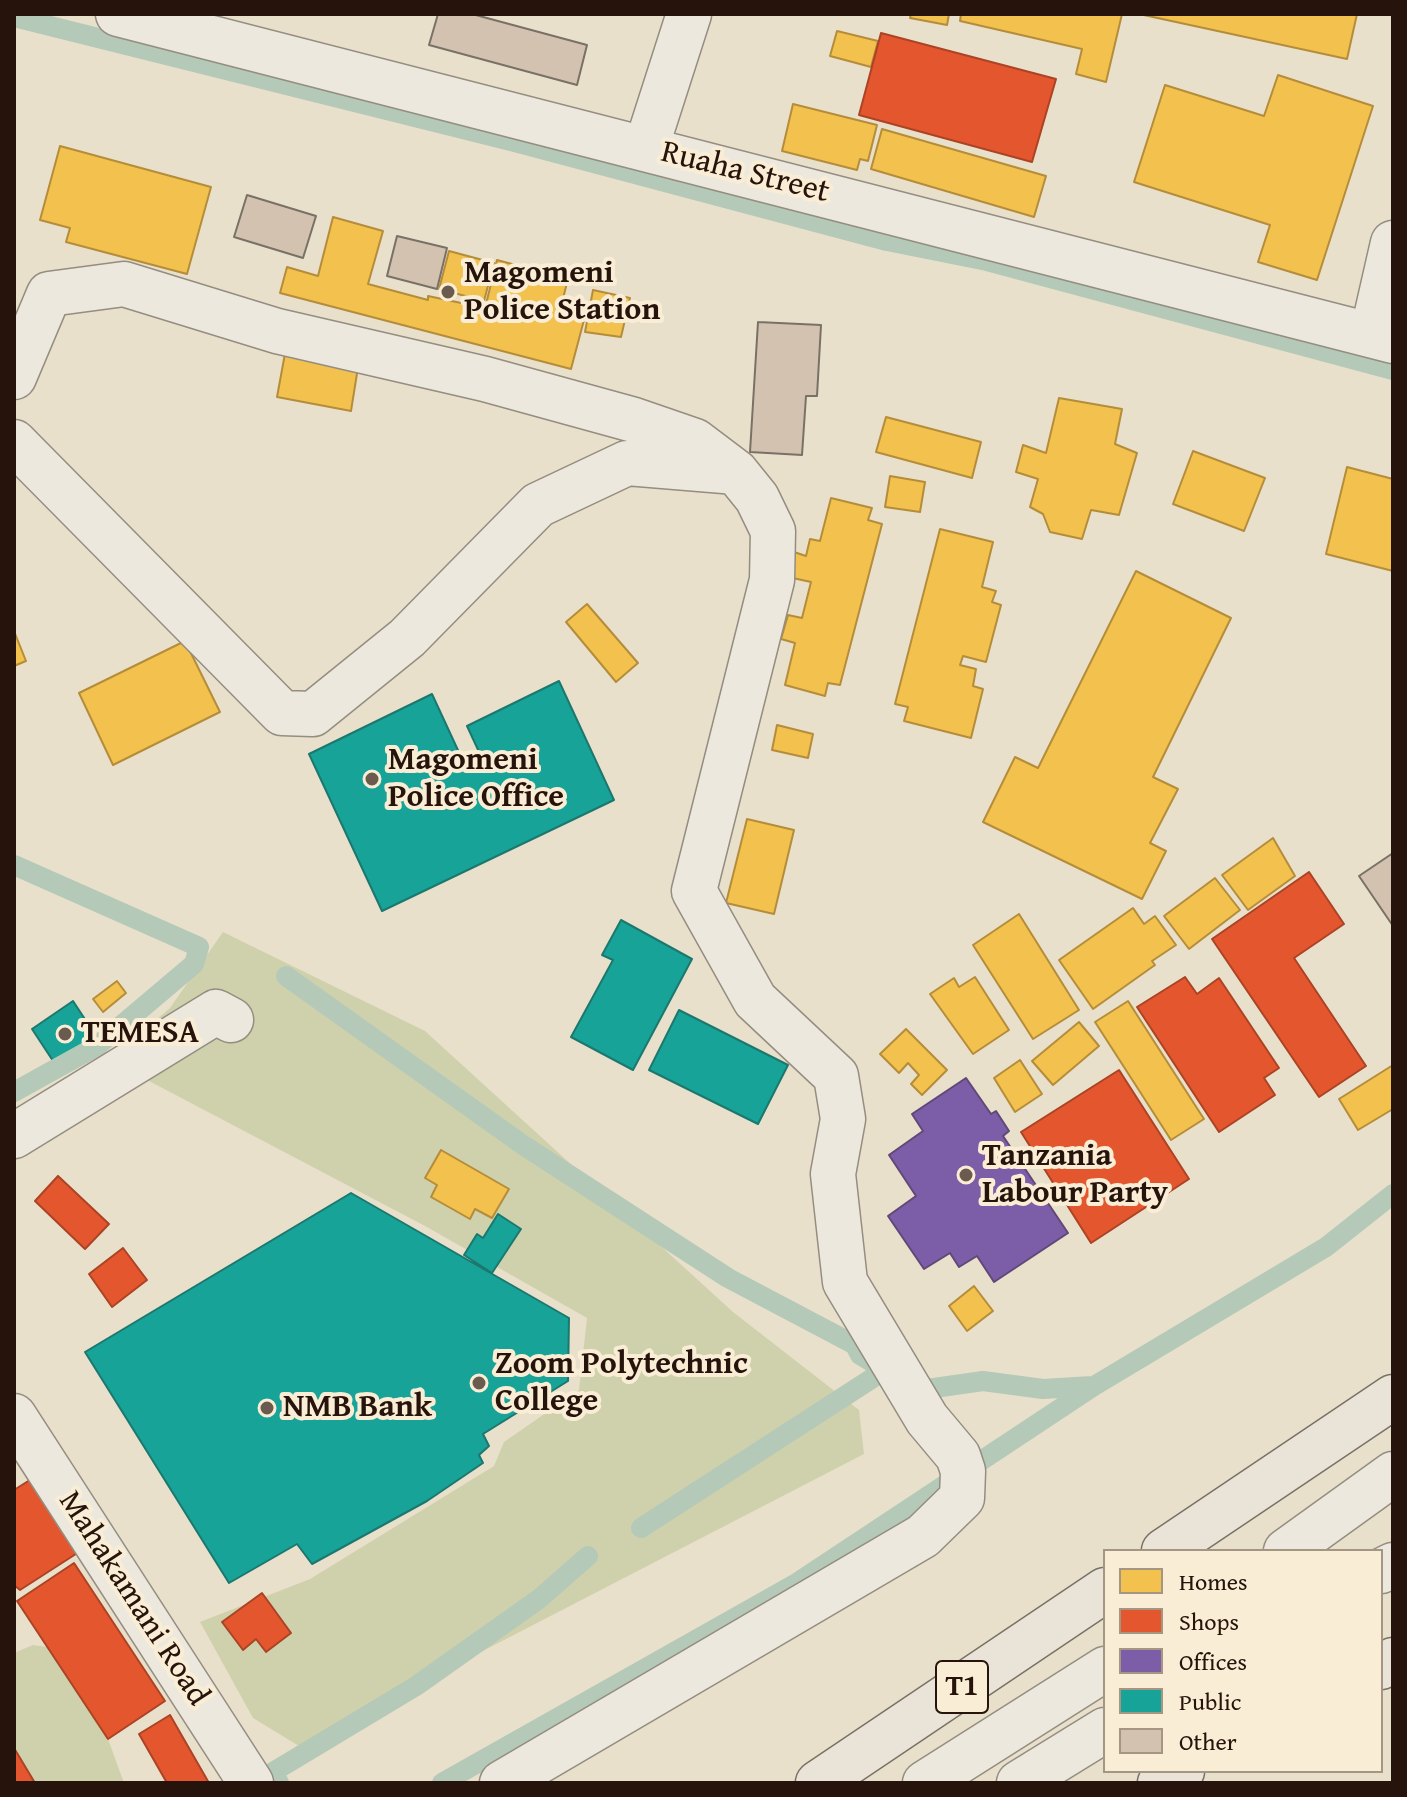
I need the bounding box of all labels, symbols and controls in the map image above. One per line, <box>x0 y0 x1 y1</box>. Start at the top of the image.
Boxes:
street label: Ruaha Street <box>657 134 833 212</box>
place label: Magomeni Police Station <box>464 255 660 330</box>
marker: Magomeni Police Station <box>439 283 457 301</box>
place label: Magomeni Police Office <box>388 742 564 817</box>
marker: Magomeni Police Office <box>363 770 381 788</box>
place label: TEMESA <box>81 1015 199 1053</box>
marker: TEMESA <box>56 1025 74 1043</box>
place label: Tanzania Labour Party <box>982 1138 1168 1213</box>
marker: Tanzania Labour Party <box>957 1166 975 1184</box>
place label: Zoom Polytechnic College <box>495 1346 748 1421</box>
marker: Zoom Polytechnic College <box>470 1374 488 1392</box>
place label: NMB Bank <box>283 1389 432 1427</box>
marker: NMB Bank <box>258 1399 276 1417</box>
street label: Mahakamani Road <box>49 1485 217 1713</box>
legend <box>1103 1549 1383 1773</box>
text: Homes <box>1179 1564 1248 1599</box>
text: Shops <box>1179 1604 1239 1639</box>
text: Offices <box>1179 1644 1247 1679</box>
road number: T1 <box>936 1661 988 1713</box>
text: Public <box>1179 1684 1241 1719</box>
text: Other <box>1179 1724 1237 1759</box>

